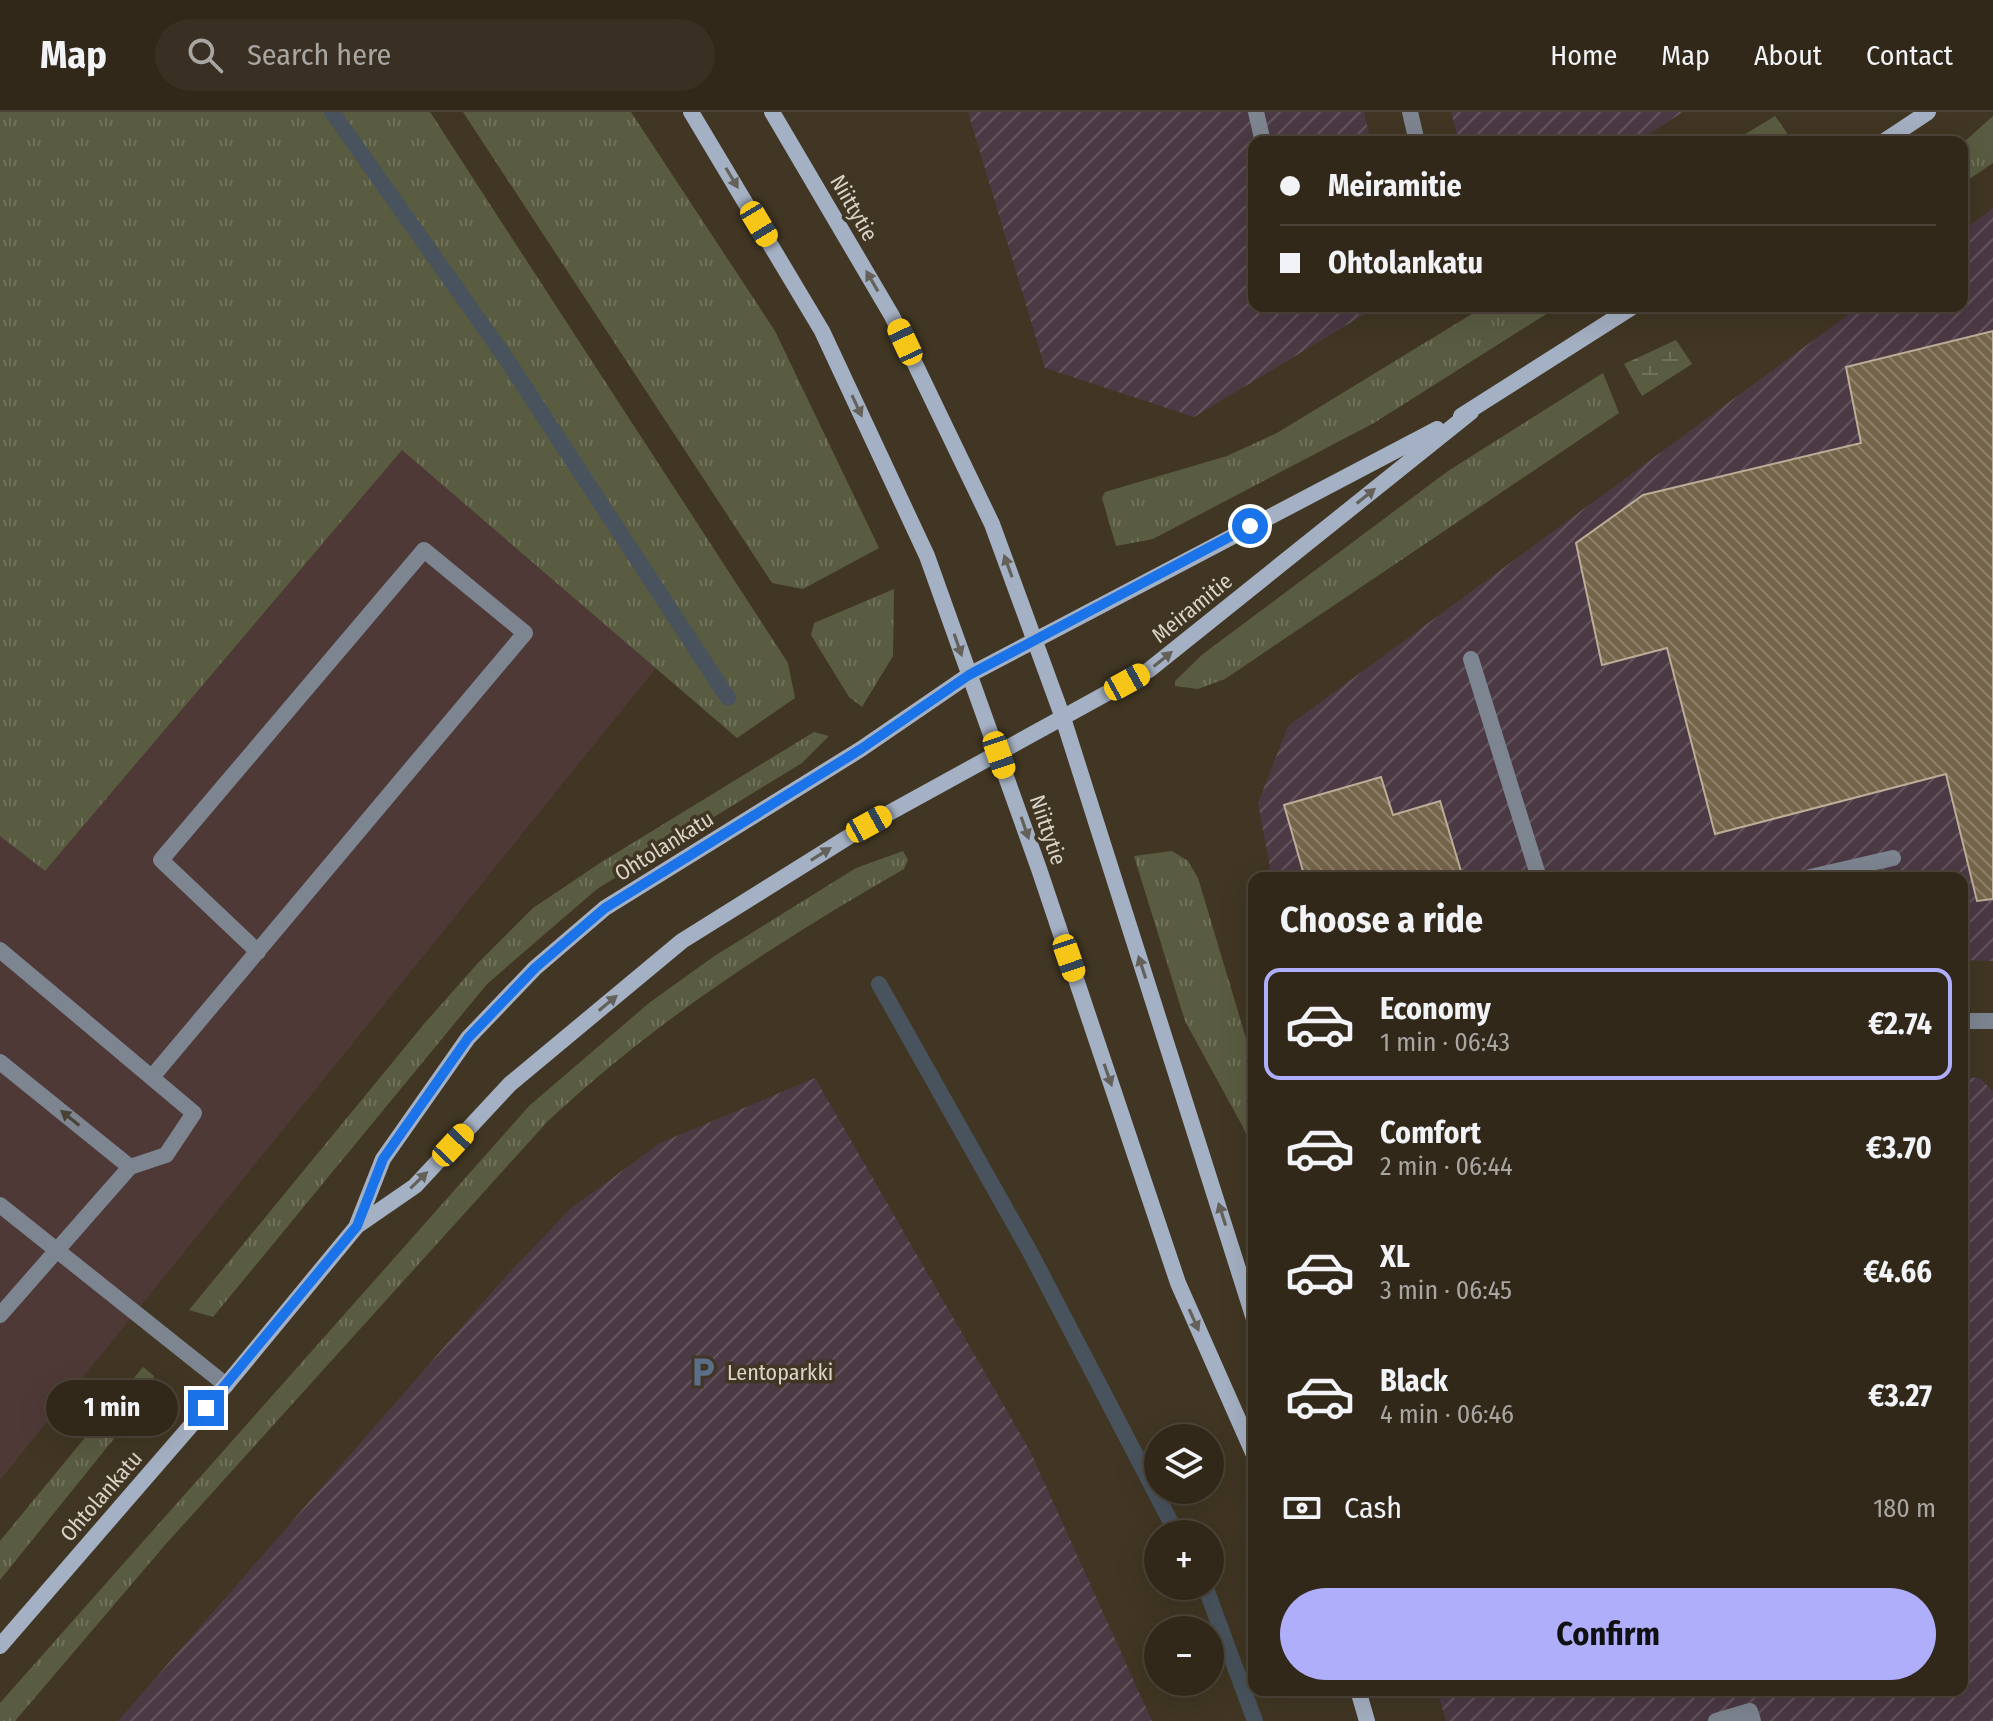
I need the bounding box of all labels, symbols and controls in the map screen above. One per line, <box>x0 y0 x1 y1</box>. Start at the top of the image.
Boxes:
search box <box>155 19 715 91</box>
text: Map <box>40 32 107 78</box>
icon: search <box>183 33 227 77</box>
text: Search here <box>247 37 391 73</box>
text: Home <box>1550 39 1617 72</box>
text: Map <box>1661 39 1710 72</box>
text: About <box>1754 39 1822 72</box>
text: Contact <box>1866 39 1953 72</box>
one-way arrow <box>725 167 739 189</box>
text: Meiramitie <box>1328 168 1462 204</box>
street label: Niittytie <box>824 170 884 246</box>
car <box>736 197 782 251</box>
text: Ohtolankatu <box>1328 245 1483 281</box>
one-way arrow <box>865 270 879 292</box>
car <box>884 315 926 369</box>
one-way arrow <box>850 394 864 418</box>
one-way arrow <box>1356 488 1376 505</box>
route start <box>1232 508 1268 544</box>
one-way arrow <box>1001 554 1014 578</box>
street label: Meiramitie <box>1146 567 1238 649</box>
one-way arrow <box>953 633 965 657</box>
one-way arrow <box>1153 651 1173 668</box>
car <box>1100 660 1154 704</box>
car <box>980 728 1018 782</box>
street label: Niittytie <box>1023 791 1073 869</box>
car <box>842 802 896 846</box>
street label: Ohtolankatu <box>610 805 718 887</box>
one-way arrow <box>1019 817 1031 841</box>
one-way arrow <box>810 847 832 861</box>
text: Choose a ride <box>1280 898 1483 942</box>
car <box>1050 931 1088 985</box>
one-way arrow <box>1135 955 1147 979</box>
icon: car <box>1284 988 1356 1060</box>
text: Economy <box>1380 991 1491 1027</box>
one-way arrow <box>598 995 618 1011</box>
text: €2.74 <box>1868 1006 1932 1042</box>
text: 1 min · 06:43 <box>1380 1027 1510 1058</box>
one-way arrow <box>1102 1063 1114 1087</box>
one-way arrow <box>60 1110 80 1127</box>
icon: car <box>1284 1112 1356 1184</box>
text: Comfort <box>1380 1115 1481 1151</box>
car <box>428 1119 478 1171</box>
text: €3.70 <box>1866 1130 1932 1166</box>
text: 2 min · 06:44 <box>1380 1151 1513 1182</box>
one-way arrow <box>409 1171 428 1190</box>
one-way arrow <box>1215 1202 1227 1226</box>
icon: car <box>1284 1236 1356 1308</box>
text: XL <box>1380 1239 1410 1275</box>
text: €4.66 <box>1864 1254 1932 1290</box>
text: 3 min · 06:45 <box>1380 1275 1512 1306</box>
one-way arrow <box>1188 1308 1201 1331</box>
parking icon: Lentoparkki <box>686 1355 720 1389</box>
place label: Lentoparkki <box>727 1359 833 1386</box>
icon: car <box>1284 1360 1356 1432</box>
text: Black <box>1380 1363 1448 1399</box>
text: €3.27 <box>1868 1378 1932 1414</box>
callout: 1 min <box>46 1380 178 1436</box>
route end <box>188 1390 224 1426</box>
text: 1 min <box>84 1392 140 1423</box>
text: 4 min · 06:46 <box>1380 1399 1514 1430</box>
map controls <box>1144 1424 1224 1696</box>
button: layers <box>1144 1424 1224 1504</box>
street label: Ohtolankatu <box>54 1445 148 1547</box>
icon: cash <box>1280 1486 1324 1530</box>
text: Cash <box>1344 1490 1402 1526</box>
text: 180 m <box>1873 1493 1936 1524</box>
button: + <box>1144 1520 1224 1600</box>
button: Confirm <box>1280 1588 1936 1680</box>
button: − <box>1144 1616 1224 1696</box>

